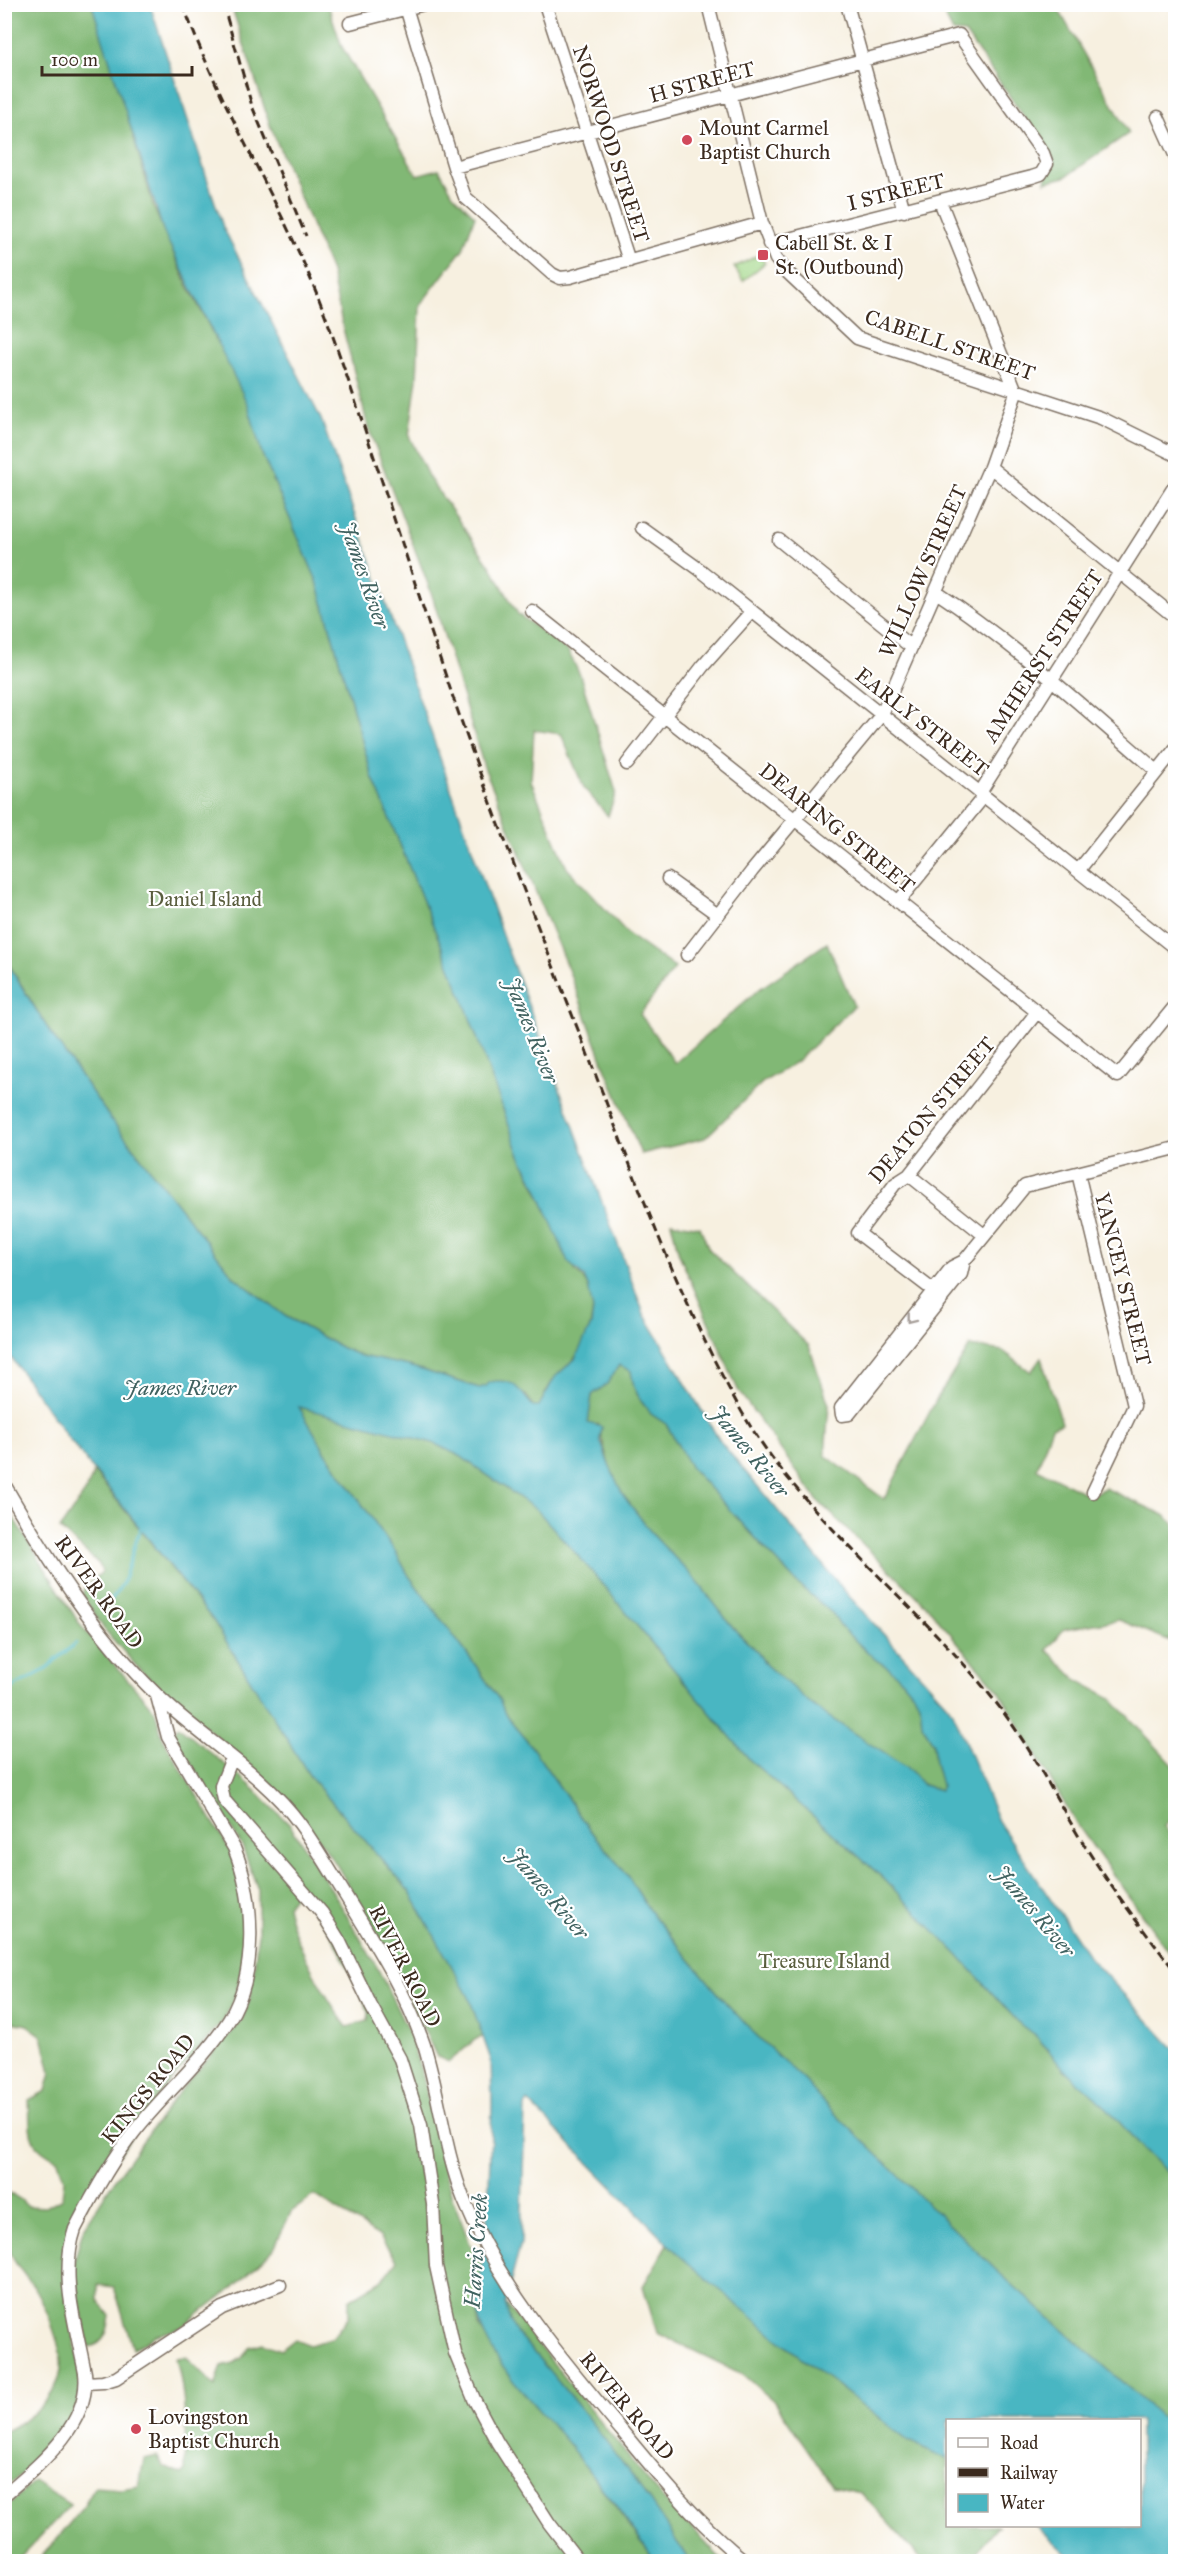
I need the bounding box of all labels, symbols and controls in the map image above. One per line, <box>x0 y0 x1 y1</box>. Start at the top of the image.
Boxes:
scale bar <box>42 39 192 77</box>
street label: NORWOOD STREET <box>567 42 655 246</box>
text: 100 m <box>51 49 98 71</box>
street label: H STREET <box>646 55 758 109</box>
place label: Mount Carmel Baptist Church <box>699 115 831 165</box>
marker: Mount Carmel Baptist Church <box>680 133 694 147</box>
street label: I STREET <box>845 167 947 217</box>
place label: Cabell St. & I St. (Outbound) <box>775 230 904 280</box>
marker: Cabell St. & I St. (Outbound) <box>756 248 770 262</box>
street label: CABELL STREET <box>861 304 1039 386</box>
street label: WILLOW STREET <box>873 481 973 661</box>
water label: James River <box>333 516 397 634</box>
street label: AMHERST STREET <box>977 565 1109 748</box>
street label: EARLY STREET <box>850 662 994 782</box>
street label: DEARING STREET <box>754 757 920 899</box>
park label: Daniel Island <box>148 886 263 912</box>
water label: James River <box>498 971 566 1089</box>
street label: DEATON STREET <box>863 1032 1001 1188</box>
street label: YANCEY STREET <box>1089 1190 1157 1368</box>
one-way arrow <box>907 1313 918 1324</box>
water label: James River <box>122 1374 238 1401</box>
water label: James River <box>703 1397 797 1504</box>
street label: RIVER ROAD <box>49 1530 149 1654</box>
water label: James River <box>501 1840 596 1946</box>
water label: James River <box>987 1858 1082 1964</box>
street label: RIVER ROAD <box>363 1901 447 2031</box>
park label: Treasure Island <box>758 1948 890 1974</box>
street label: KINGS ROAD <box>96 2029 200 2149</box>
water label: Harris Creek <box>458 2192 494 2310</box>
street label: RIVER ROAD <box>574 2347 680 2465</box>
place label: Lovingston Baptist Church <box>148 2404 280 2454</box>
legend <box>946 2419 1141 2527</box>
marker: Lovingston Baptist Church <box>129 2422 143 2436</box>
text: Road <box>1000 2432 1038 2454</box>
text: Railway <box>1000 2462 1058 2484</box>
text: Water <box>1000 2492 1045 2514</box>

